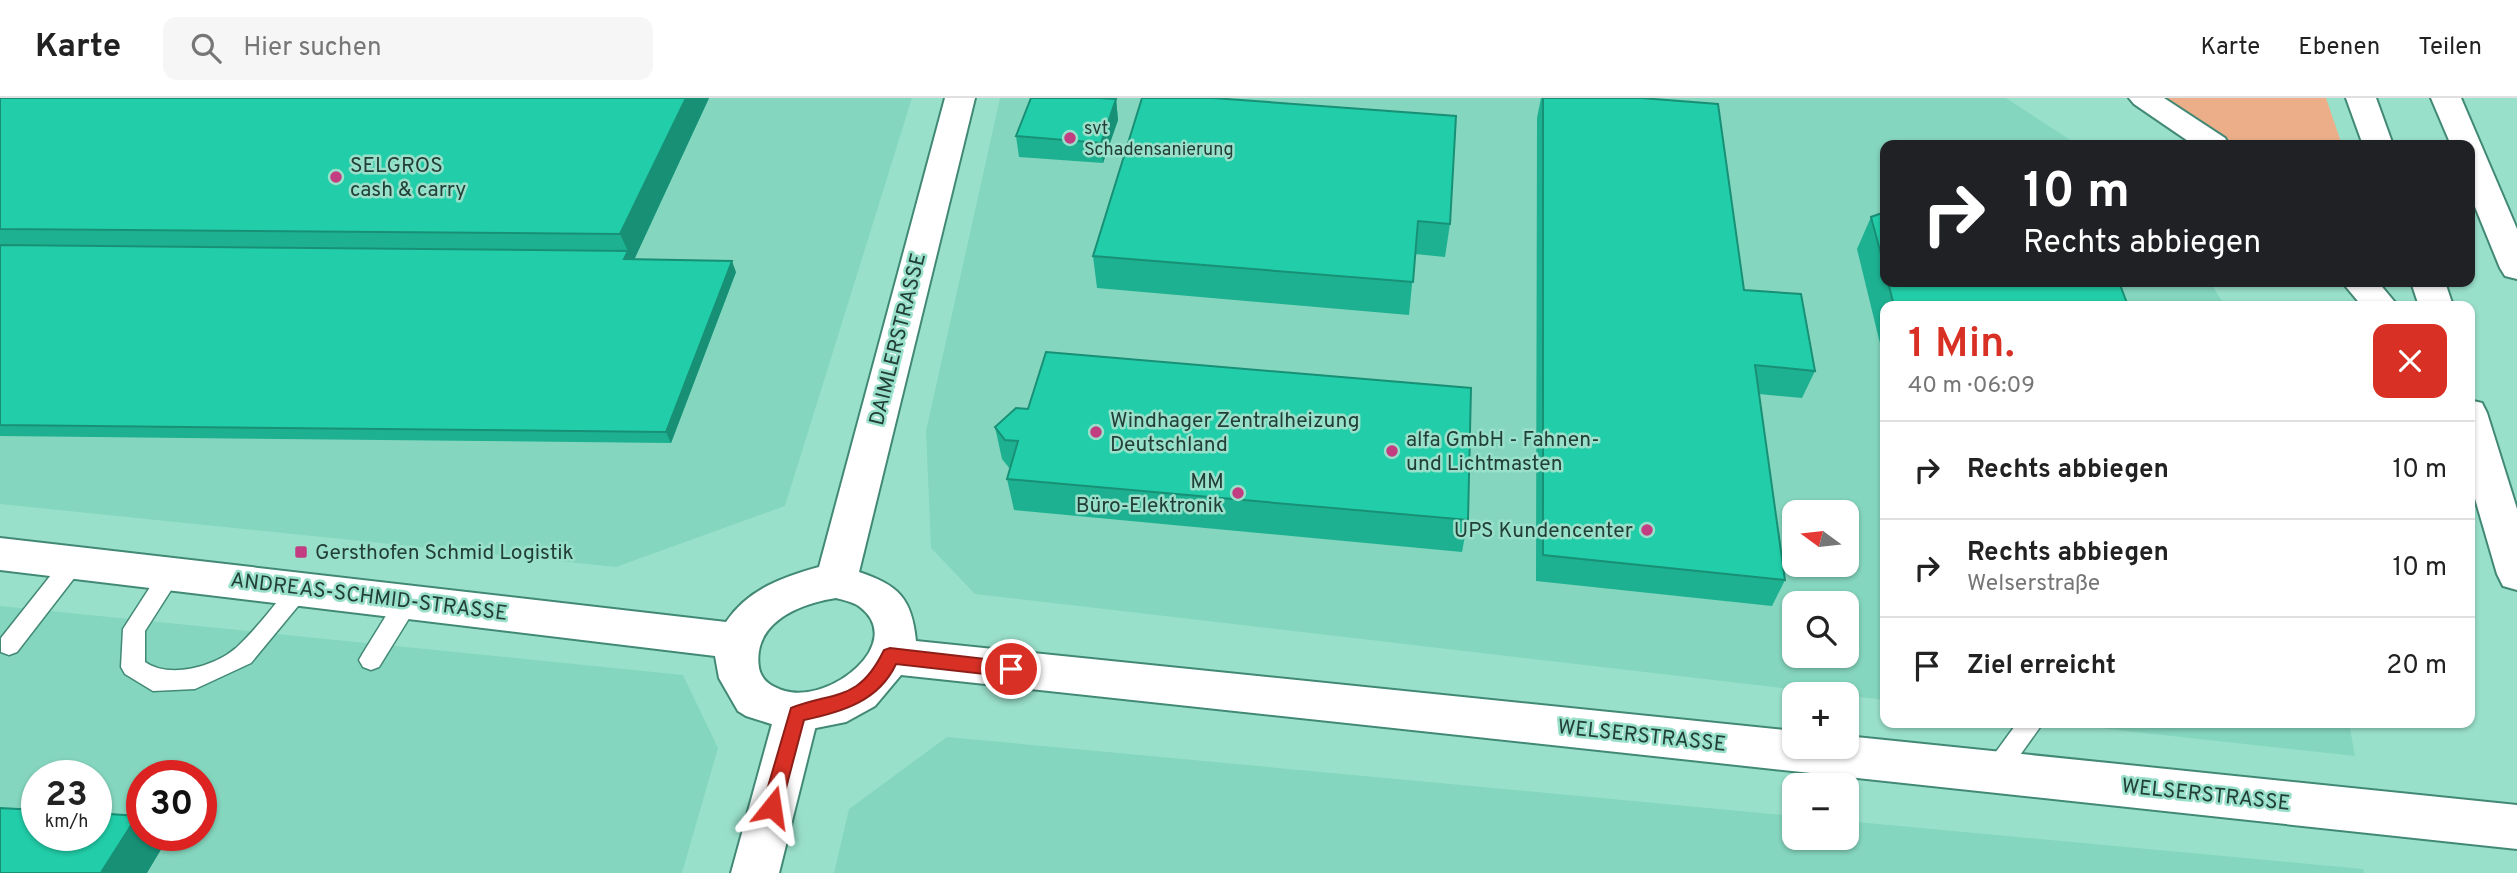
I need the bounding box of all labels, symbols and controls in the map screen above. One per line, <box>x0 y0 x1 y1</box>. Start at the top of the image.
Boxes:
search box <box>163 17 653 80</box>
text: Karte <box>35 27 121 69</box>
icon: search <box>187 29 225 67</box>
text: Hier suchen <box>243 32 382 65</box>
text: Karte <box>2200 33 2260 63</box>
text: Ebenen <box>2298 33 2380 63</box>
text: Teilen <box>2418 33 2482 63</box>
place label: svt Schadensanierung <box>1084 118 1234 162</box>
marker: svt Schadensanierung <box>1062 130 1078 146</box>
place label: SELGROS cash & carry <box>350 153 466 204</box>
text: 10 m <box>2023 163 2130 225</box>
icon: right <box>1908 168 1999 259</box>
marker: SELGROS cash & carry <box>328 169 344 185</box>
text: Rechts abbiegen <box>2023 224 2261 264</box>
street label: DAIMLERSTRASSE <box>864 250 933 429</box>
text: 1 Min. <box>1908 319 2015 372</box>
button: close <box>2373 324 2447 398</box>
text: 40 m · 06:09 <box>1908 372 2035 401</box>
place label: Windhager Zentralheizung Deutschland <box>1110 408 1359 459</box>
marker: Windhager Zentralheizung Deutschland <box>1088 424 1104 440</box>
place label: alfa GmbH - Fahnen- und Lichtmasten <box>1406 427 1600 478</box>
marker: alfa GmbH - Fahnen- und Lichtmasten <box>1384 443 1400 459</box>
icon: right <box>1908 451 1946 489</box>
text: Rechts abbiegen <box>1967 454 2169 487</box>
text: 10 m <box>2392 454 2447 487</box>
place label: MM Büro-Elektronik <box>1076 469 1224 520</box>
marker: MM Büro-Elektronik <box>1230 485 1246 501</box>
north arrow <box>1782 500 1858 578</box>
map controls <box>1782 500 1859 850</box>
place label: UPS Kundencenter <box>1454 518 1633 545</box>
marker: UPS Kundencenter <box>1639 522 1655 538</box>
text: Rechts abbiegen <box>1967 537 2169 570</box>
place label: Gersthofen Schmid Logistik <box>315 540 574 567</box>
marker: Gersthofen Schmid Logistik <box>293 544 309 560</box>
icon: right <box>1908 549 1946 587</box>
text: 10 m <box>2392 552 2447 585</box>
street label: ANDREAS-SCHMID-STRASSE <box>229 567 509 628</box>
text: Welserstraße <box>1967 570 2100 599</box>
button: search <box>1782 591 1859 668</box>
pin <box>981 639 1041 699</box>
icon: arrive <box>1908 647 1946 685</box>
icon: arrive <box>992 650 1030 688</box>
text: Ziel erreicht <box>1967 650 2116 683</box>
text: 20 m <box>2386 650 2447 683</box>
button: + <box>1782 682 1859 759</box>
street label: WELSERSTRASSE <box>1556 714 1727 759</box>
speed limit sign: 30 <box>126 760 217 851</box>
position arrow <box>735 770 809 844</box>
button: − <box>1782 773 1859 850</box>
street label: WELSERSTRASSE <box>2120 773 2291 818</box>
text: 23 <box>45 774 88 818</box>
text: km/h <box>45 811 88 834</box>

